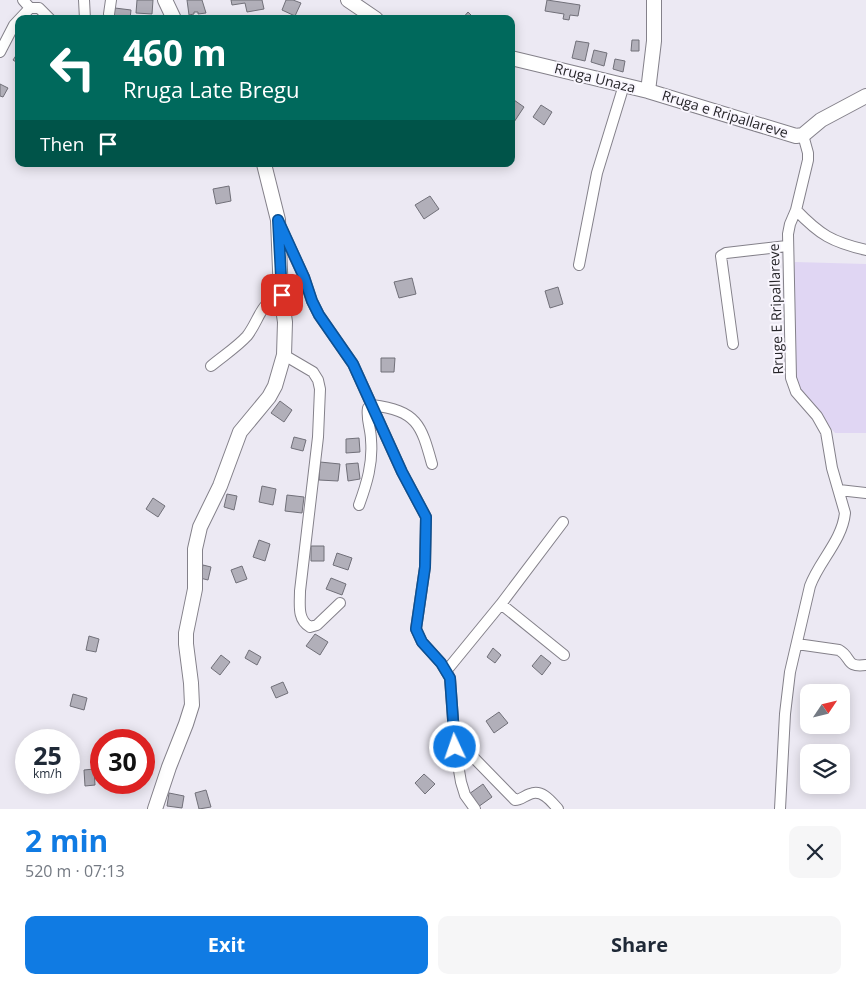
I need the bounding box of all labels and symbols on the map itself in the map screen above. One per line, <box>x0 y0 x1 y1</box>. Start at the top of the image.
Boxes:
street label: Rruga Unaza <box>553 58 638 97</box>
street label: Rruga e Rripallareve <box>660 85 791 142</box>
street label: Rruge E Rripallareve <box>764 243 787 375</box>
pin <box>261 274 303 316</box>
north arrow <box>800 684 850 734</box>
position arrow <box>428 720 480 772</box>
speed limit sign: 30 <box>90 729 155 794</box>

